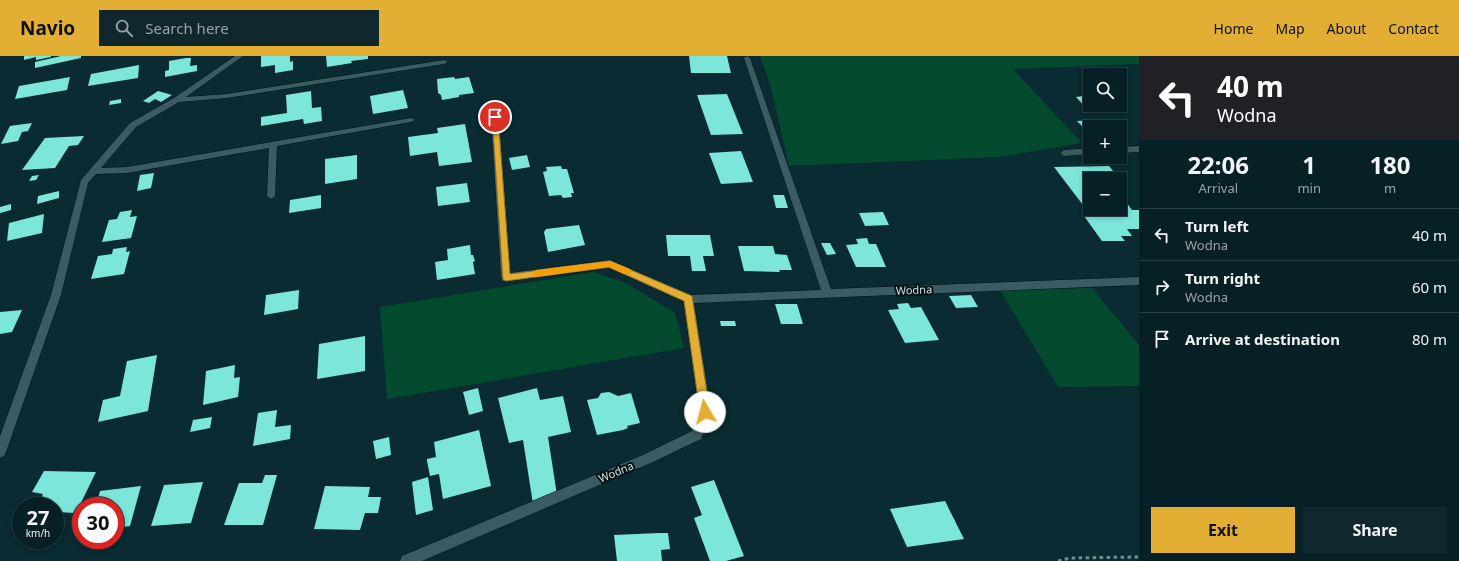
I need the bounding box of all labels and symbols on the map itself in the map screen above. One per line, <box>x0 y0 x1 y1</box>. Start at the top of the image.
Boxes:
pin <box>478 100 512 134</box>
street label: Wodna <box>896 281 932 298</box>
position arrow <box>684 391 726 433</box>
street label: Wodna <box>596 458 635 486</box>
speed limit sign: 30 <box>72 497 124 549</box>

